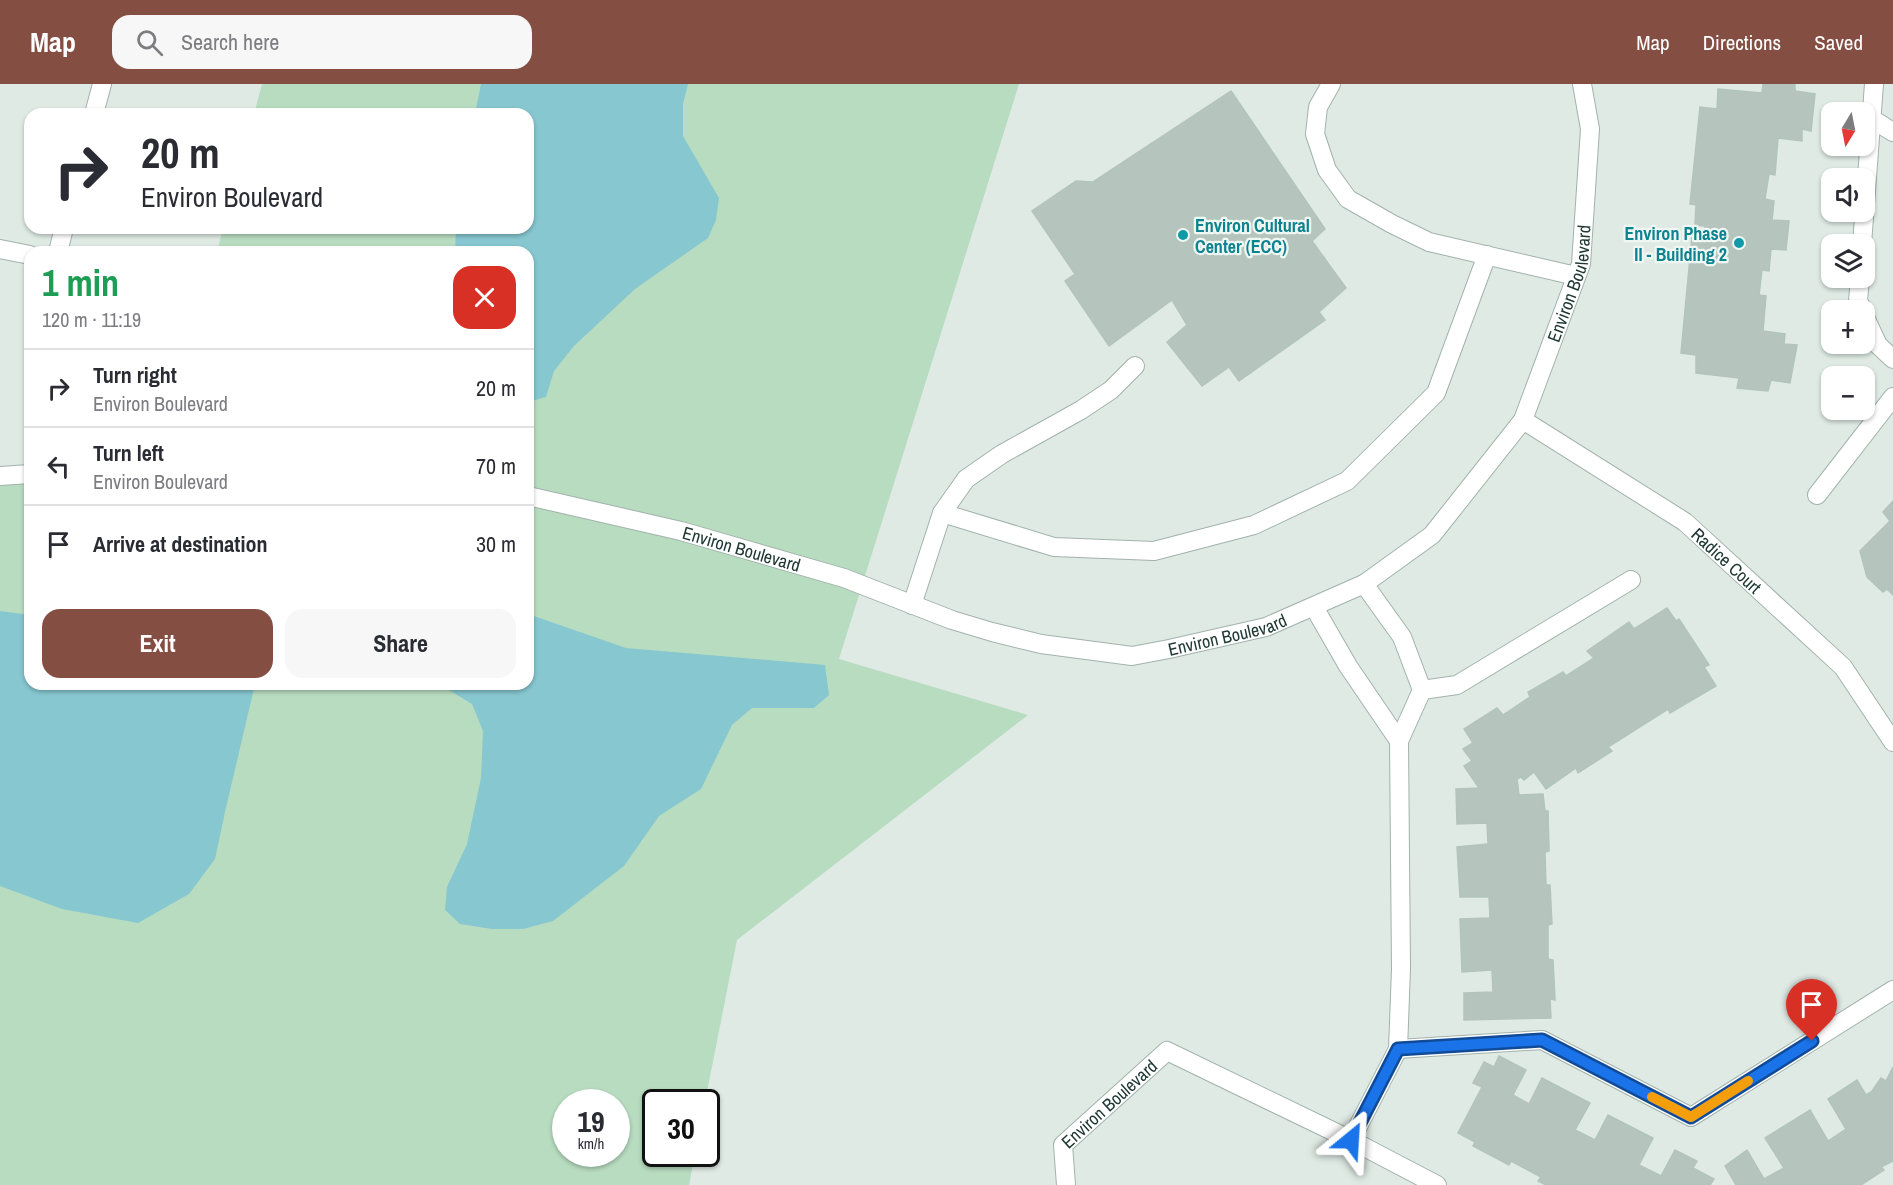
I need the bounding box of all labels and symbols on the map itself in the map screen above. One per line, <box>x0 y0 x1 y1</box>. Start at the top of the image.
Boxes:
north arrow <box>1821 102 1875 156</box>
place label: Environ Cultural Center (ECC) <box>1195 213 1310 259</box>
place label: Environ Phase II - Building 2 <box>1624 221 1727 267</box>
street label: Environ Boulevard <box>1541 224 1596 345</box>
marker: Environ Cultural Center (ECC) <box>1176 228 1190 242</box>
marker: Environ Phase II - Building 2 <box>1732 236 1746 250</box>
street label: Environ Boulevard <box>680 520 803 577</box>
street label: Radice Court <box>1686 522 1767 599</box>
street label: Environ Boulevard <box>1165 607 1290 661</box>
pin <box>1786 979 1837 1041</box>
street label: Environ Boulevard <box>1055 1053 1162 1154</box>
speed limit sign: 30 <box>642 1089 720 1167</box>
position arrow <box>1319 1108 1383 1172</box>

